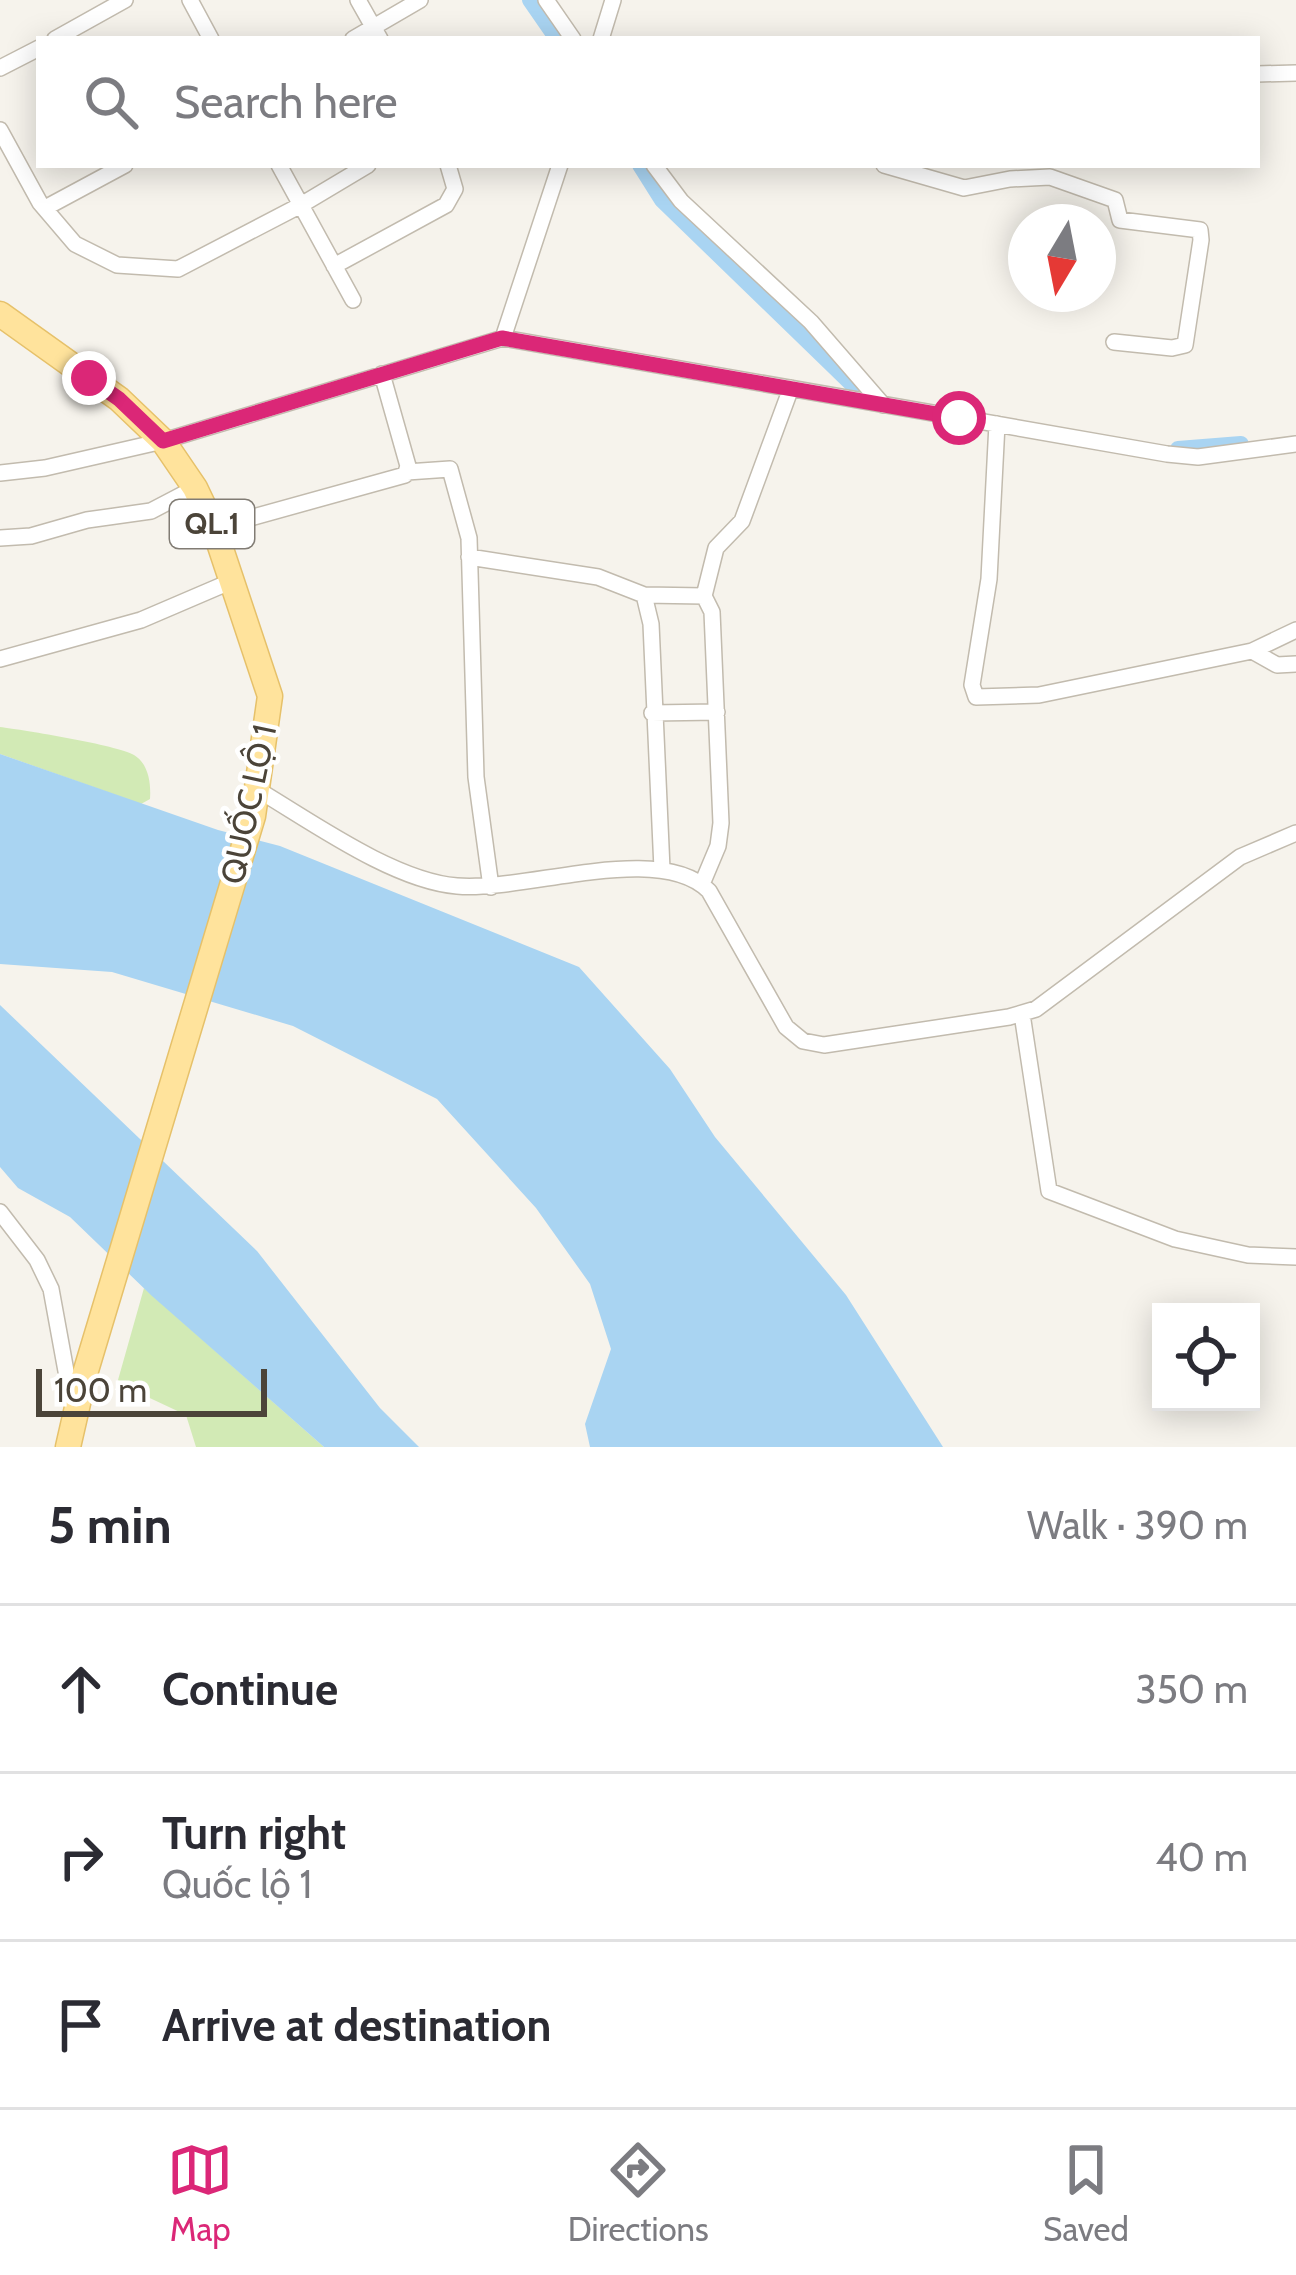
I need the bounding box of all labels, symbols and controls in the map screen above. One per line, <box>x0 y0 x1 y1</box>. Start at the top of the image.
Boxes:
search box <box>36 36 1260 168</box>
icon: search <box>78 69 144 135</box>
text: Search here <box>174 75 398 129</box>
north arrow <box>1008 204 1116 312</box>
route end <box>62 351 116 405</box>
route start <box>932 391 986 445</box>
road number: QL.1 <box>170 500 254 548</box>
street label: QUỐC LỘ 1 <box>209 720 284 887</box>
map controls <box>1152 1303 1260 1411</box>
button: locate <box>1152 1303 1260 1411</box>
scale bar <box>36 1363 267 1416</box>
text: 100 m <box>54 1370 147 1410</box>
text: 5 min <box>48 1494 172 1556</box>
text: Walk · 390 m <box>1027 1501 1248 1549</box>
icon: ahead <box>48 1656 114 1722</box>
text: Continue <box>162 1662 338 1716</box>
text: 350 m <box>1136 1665 1248 1713</box>
text: Turn right <box>162 1806 346 1860</box>
icon: right <box>48 1824 114 1890</box>
text: 40 m <box>1155 1833 1248 1881</box>
text: Quốc lộ 1 <box>162 1860 312 1908</box>
icon: arrive <box>48 1992 114 2058</box>
text: Arrive at destination <box>162 1998 551 2052</box>
tab: Map <box>167 2137 233 2249</box>
tab: Directions <box>568 2137 709 2249</box>
tab: Saved <box>1043 2137 1129 2249</box>

